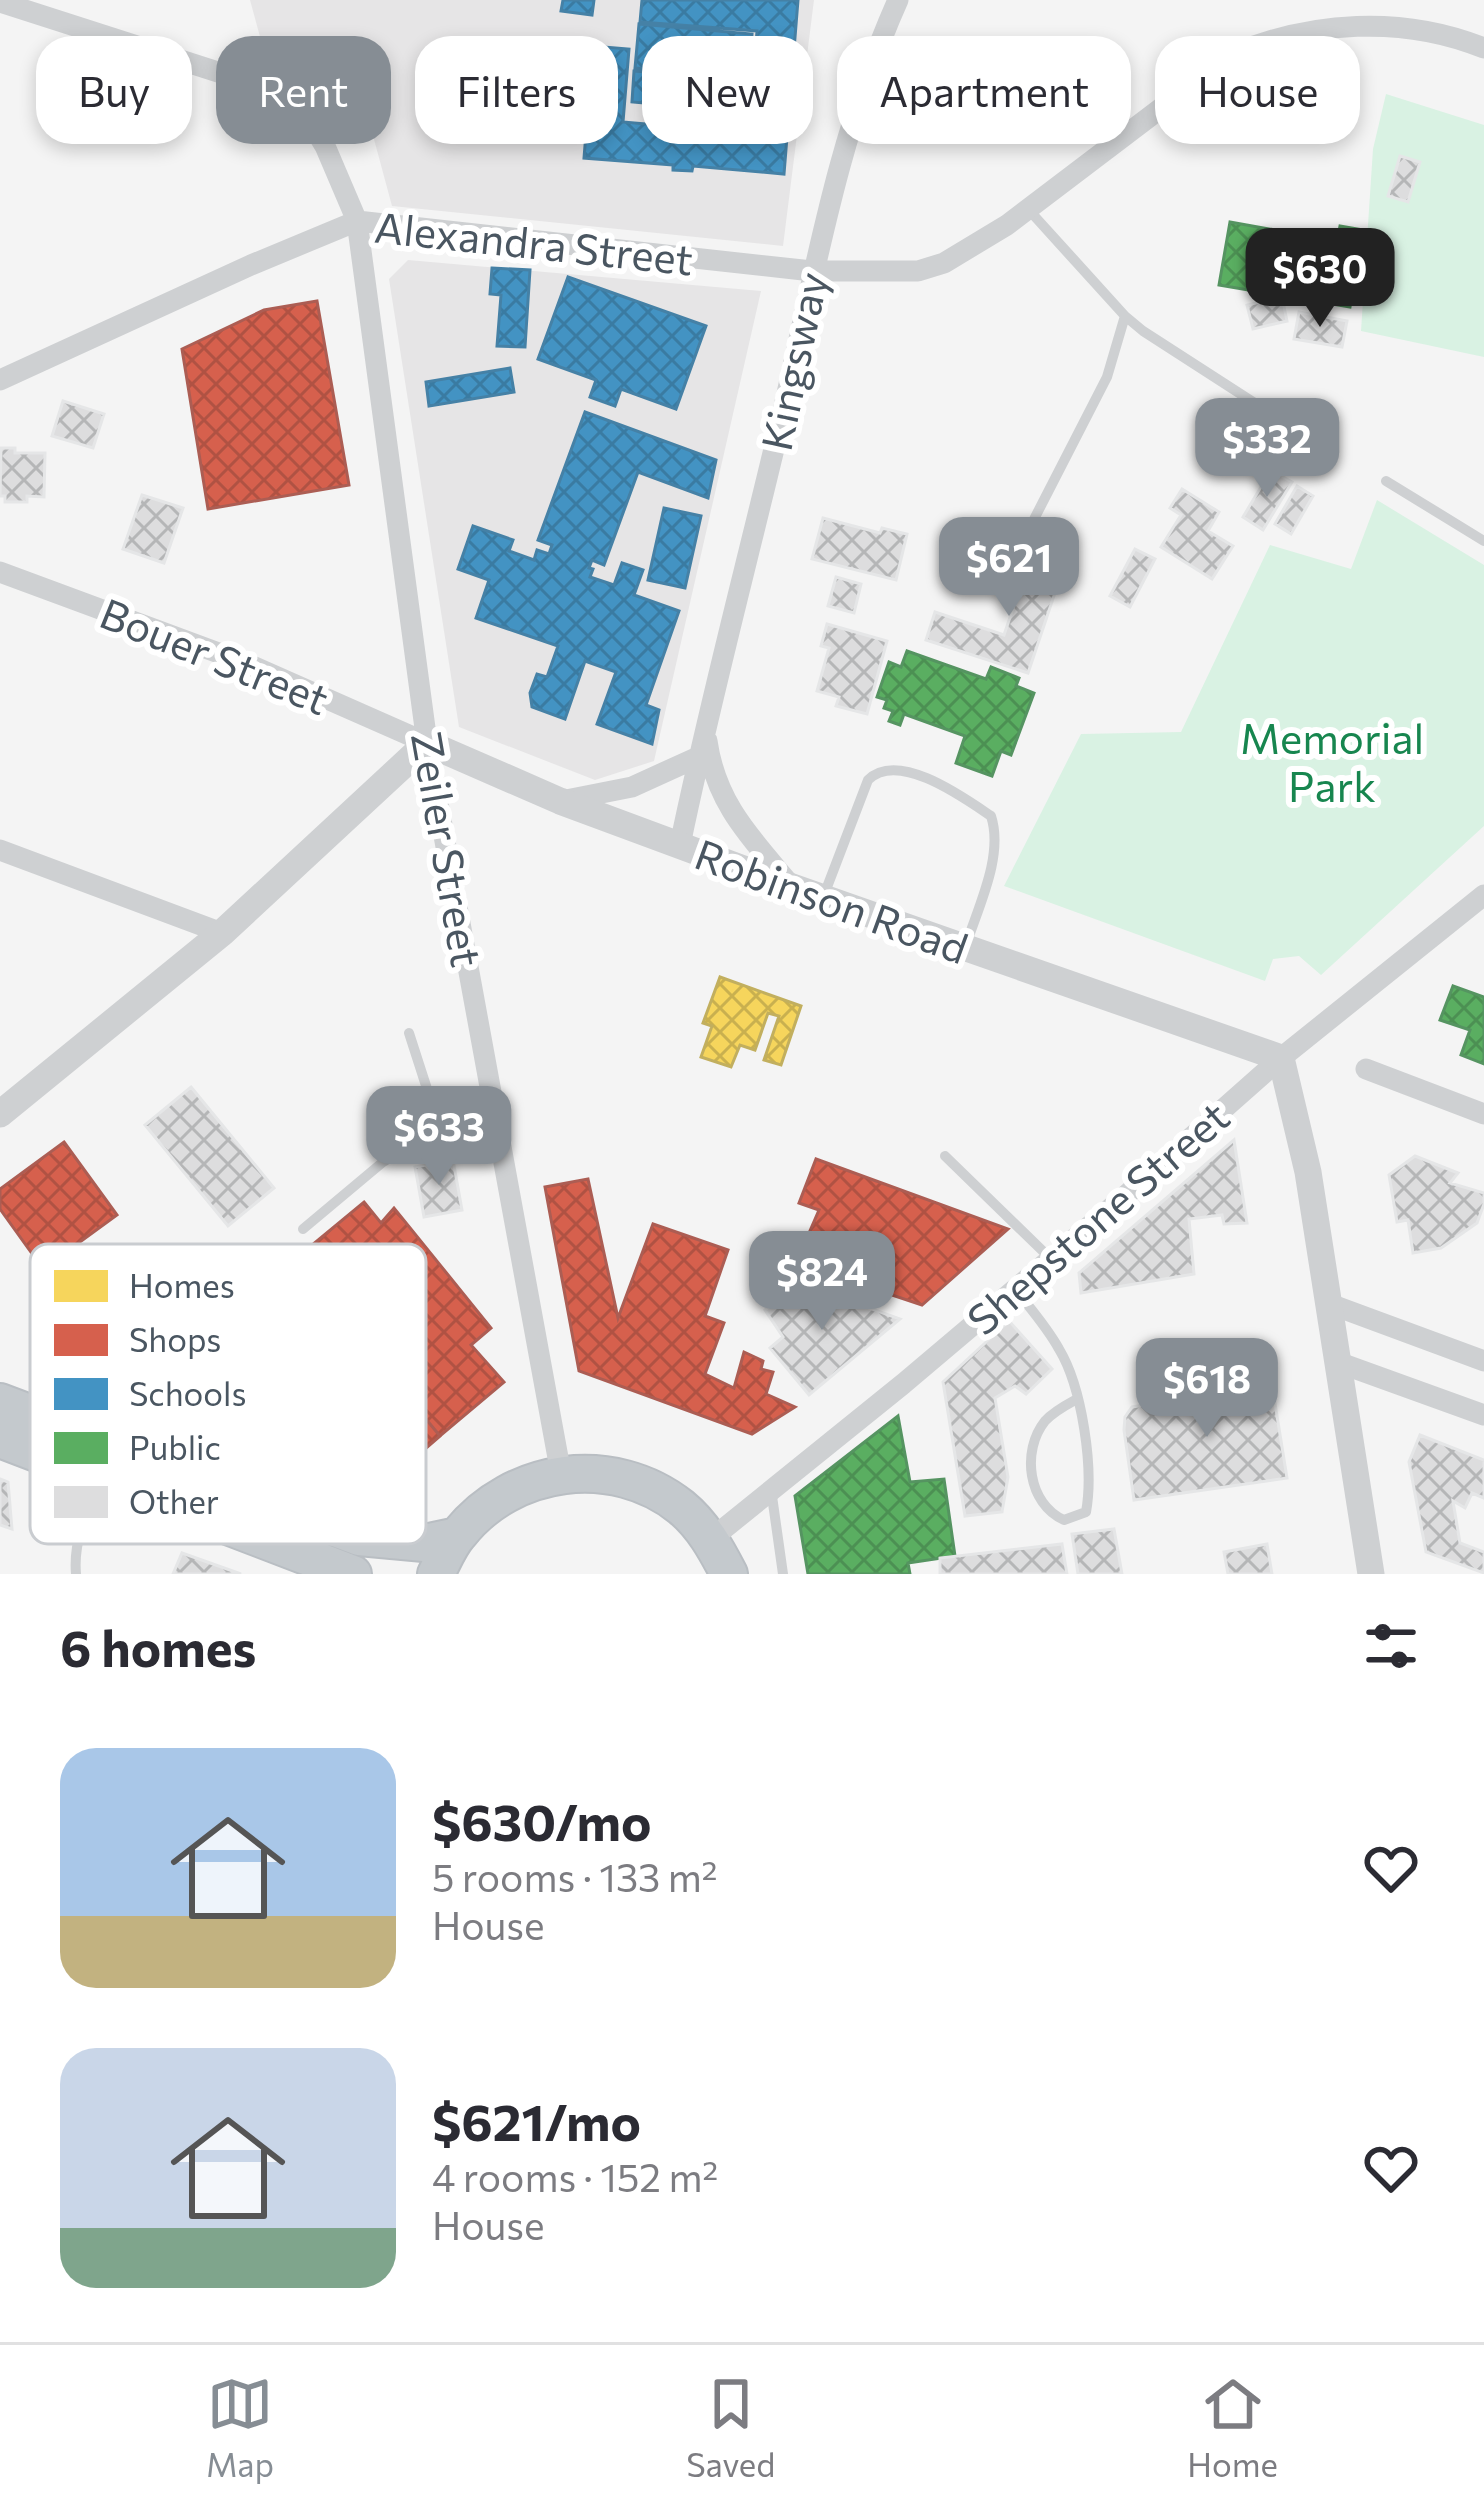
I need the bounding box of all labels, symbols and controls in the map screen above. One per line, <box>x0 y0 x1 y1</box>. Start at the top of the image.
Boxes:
chip: Buy <box>36 36 192 144</box>
chip: Rent <box>216 36 391 144</box>
chip: Filters <box>415 36 618 144</box>
chip: New <box>642 36 813 144</box>
chip: Apartment <box>837 36 1131 144</box>
chip: House <box>1155 36 1360 144</box>
street label: Alexandra Street <box>372 199 696 285</box>
pin: $630 <box>1249 228 1391 330</box>
text: $630 <box>1273 243 1367 291</box>
street label: Kingsway <box>749 267 837 455</box>
pin: $332 <box>1196 398 1338 500</box>
text: $332 <box>1222 413 1312 461</box>
pin: $621 <box>938 517 1080 619</box>
text: $621 <box>966 532 1052 580</box>
street label: Bouer Street <box>93 586 337 724</box>
park label: Memorial Park <box>1240 711 1424 811</box>
street label: Zeiler Street <box>402 728 494 970</box>
street label: Robinson Road <box>689 827 975 973</box>
pin: $633 <box>368 1086 510 1188</box>
street label: Shepstone Street <box>956 1089 1238 1345</box>
text: $633 <box>393 1101 485 1149</box>
pin: $824 <box>751 1231 893 1333</box>
legend <box>30 1244 426 1544</box>
text: $824 <box>776 1246 868 1294</box>
text: Homes <box>129 1264 235 1305</box>
text: Shops <box>129 1318 221 1359</box>
pin: $618 <box>1136 1338 1278 1440</box>
text: $618 <box>1163 1353 1251 1401</box>
text: Schools <box>129 1372 246 1413</box>
text: Public <box>129 1426 221 1467</box>
text: Other <box>129 1480 219 1521</box>
icon: filters <box>1358 1613 1424 1679</box>
text: 6 homes <box>60 1615 256 1678</box>
text: $630/mo <box>432 1789 651 1852</box>
icon: home <box>156 1796 300 1940</box>
icon: heart <box>1358 1835 1424 1901</box>
text: 5 rooms · 133 m² <box>432 1852 718 1900</box>
text: House <box>432 1900 545 1948</box>
text: $621/mo <box>432 2089 641 2152</box>
icon: home <box>156 2096 300 2240</box>
icon: heart <box>1358 2135 1424 2201</box>
text: 4 rooms · 152 m² <box>432 2152 718 2200</box>
text: House <box>432 2200 545 2248</box>
tab: Map <box>206 2371 274 2484</box>
tab: Saved <box>686 2371 775 2484</box>
tab: Home <box>1187 2371 1278 2484</box>

